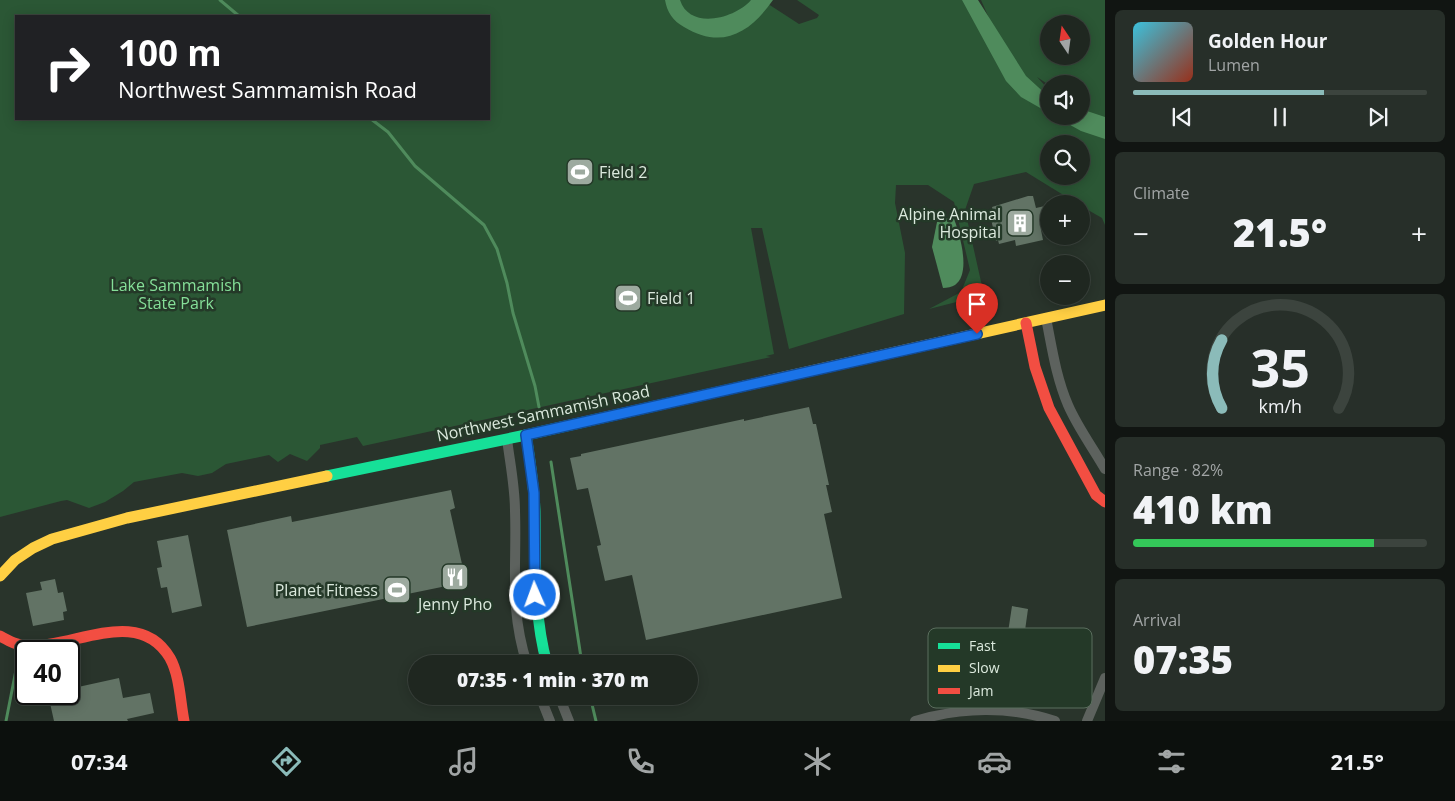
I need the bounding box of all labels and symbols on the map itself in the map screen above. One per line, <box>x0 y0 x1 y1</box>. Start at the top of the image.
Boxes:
north arrow <box>1040 15 1090 65</box>
sports icon: Field 2 <box>565 157 595 187</box>
place label: Field 2 <box>599 161 647 183</box>
place label: Alpine Animal Hospital <box>898 203 1001 243</box>
building icon: Alpine Animal Hospital <box>1005 208 1035 238</box>
park label: Lake Sammamish State Park <box>110 274 242 314</box>
sports icon: Field 1 <box>613 283 643 313</box>
pin <box>956 283 998 334</box>
place label: Field 1 <box>647 287 695 309</box>
street label: Northwest Sammamish Road <box>434 380 652 446</box>
restaurant icon: Jenny Pho <box>440 562 470 592</box>
position arrow <box>508 568 560 620</box>
sports icon: Planet Fitness <box>382 575 412 605</box>
place label: Planet Fitness <box>275 579 378 601</box>
place label: Jenny Pho <box>416 593 492 615</box>
legend <box>928 628 1092 708</box>
text: Fast <box>969 636 996 655</box>
speed limit sign: 40 <box>15 640 80 705</box>
text: Slow <box>969 658 1000 677</box>
text: Jam <box>967 681 994 700</box>

